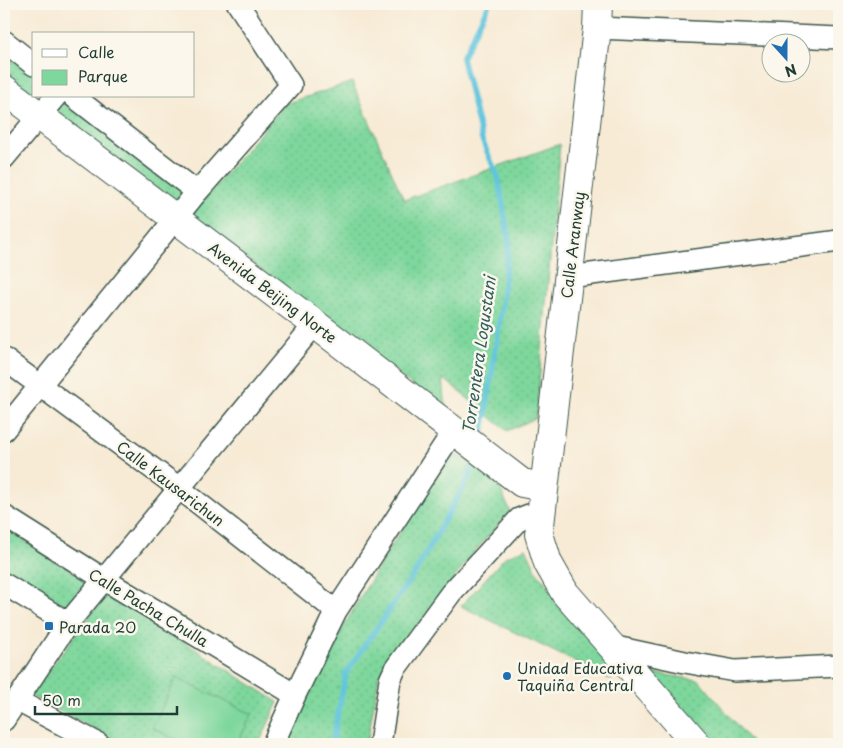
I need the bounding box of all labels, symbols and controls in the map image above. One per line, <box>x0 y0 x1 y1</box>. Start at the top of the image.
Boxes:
legend <box>32 32 195 98</box>
north arrow <box>760 32 810 82</box>
text: Calle <box>78 40 115 63</box>
text: N <box>782 59 800 82</box>
text: Parque <box>78 64 128 87</box>
street label: Calle Aranway <box>554 190 590 300</box>
street label: Avenida Beijing Norte <box>204 236 342 348</box>
water label: Torrentera Logustani <box>455 272 501 435</box>
street label: Calle Kausarichun <box>112 435 230 531</box>
street label: Calle Pacha Chulla <box>85 562 214 652</box>
place label: Parada 20 <box>59 615 136 638</box>
marker: Parada 20 <box>43 620 55 632</box>
place label: Unidad Educativa Taquiña Central <box>517 656 643 696</box>
marker: Unidad Educativa Taquiña Central <box>501 670 513 682</box>
scale bar <box>35 683 178 715</box>
text: 50 m <box>42 688 81 711</box>

